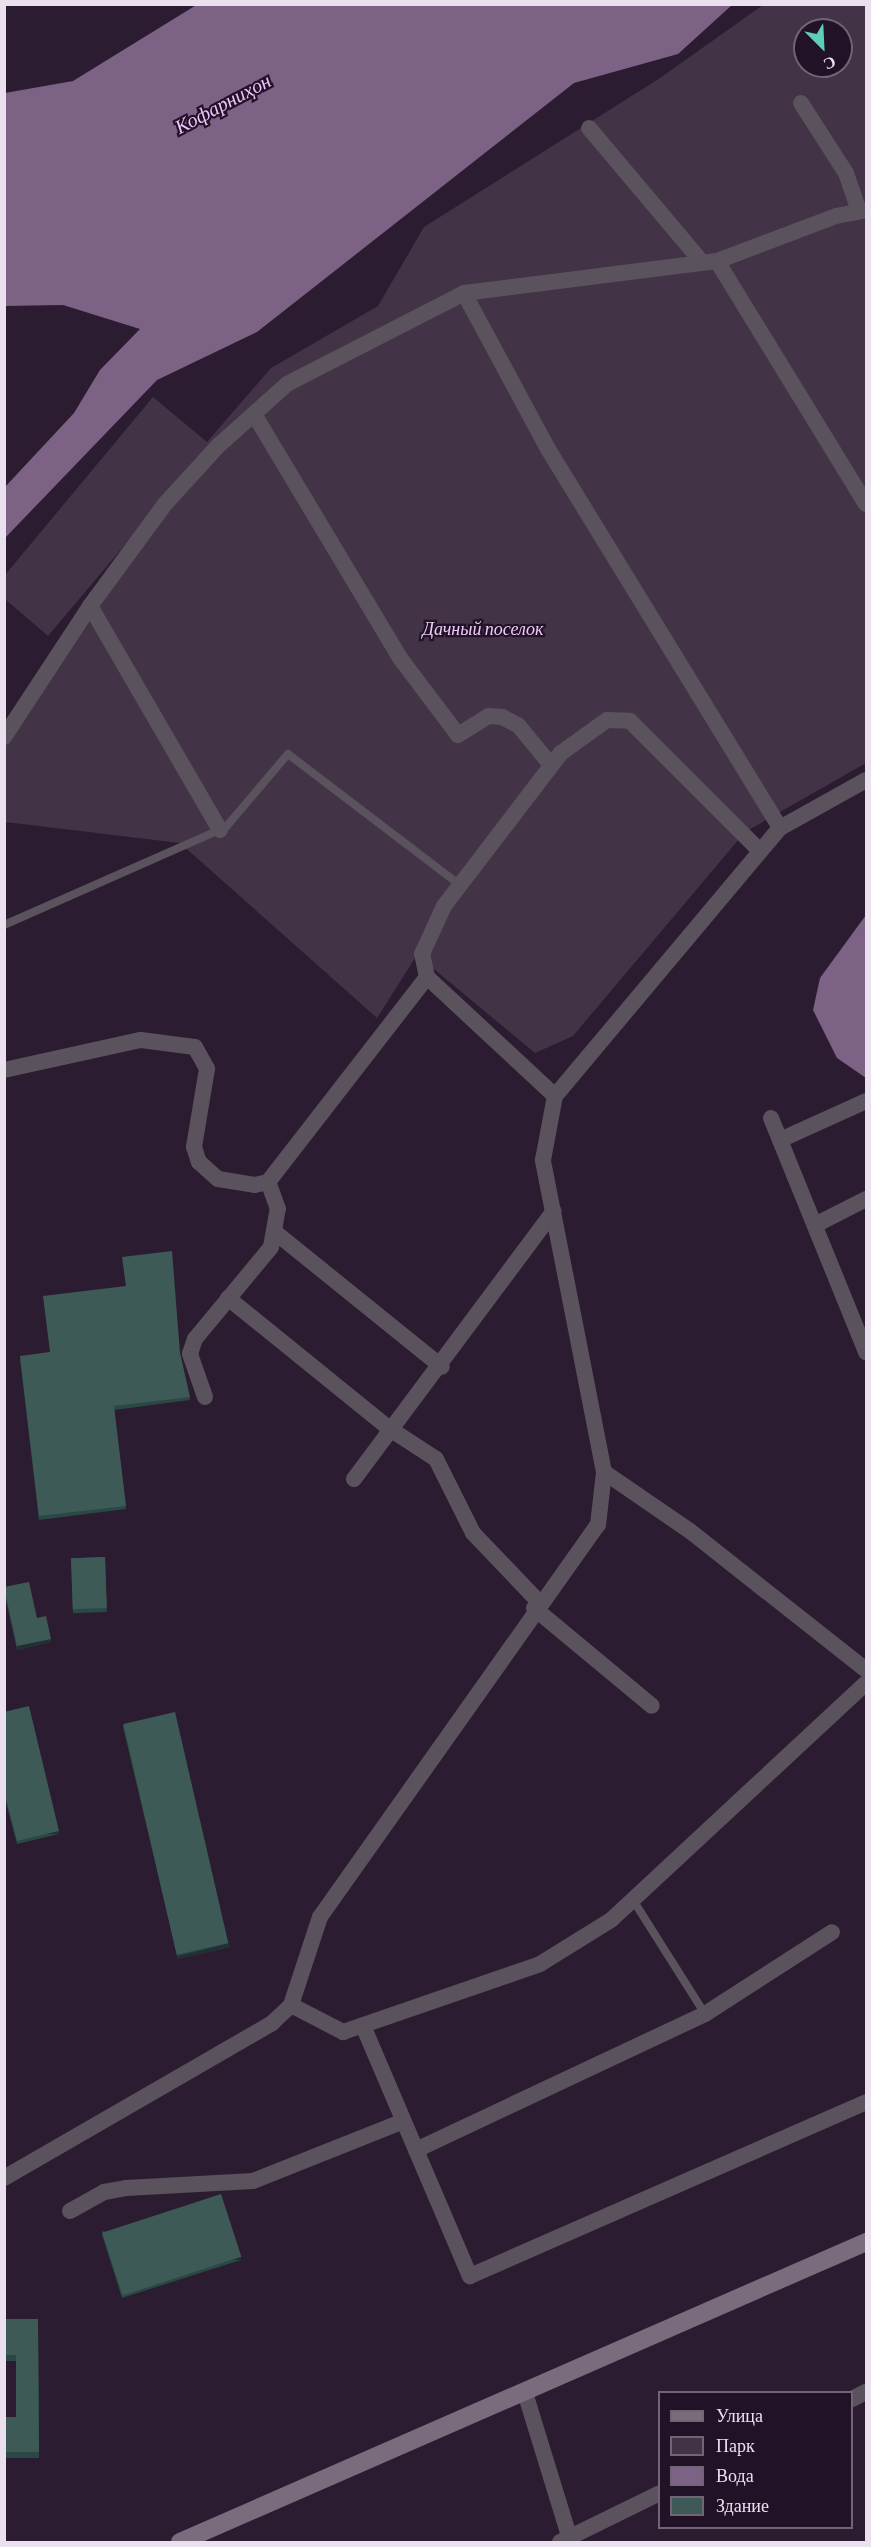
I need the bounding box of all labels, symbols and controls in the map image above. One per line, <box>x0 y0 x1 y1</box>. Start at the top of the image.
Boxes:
north arrow <box>793 18 853 78</box>
text: С <box>821 53 838 73</box>
water label: Кофарниҳон <box>171 69 275 139</box>
park label: Дачный поселок <box>422 618 544 640</box>
legend <box>658 2391 853 2529</box>
text: Улица <box>716 2406 763 2426</box>
text: Парк <box>716 2436 755 2456</box>
text: Вода <box>716 2466 754 2486</box>
text: Здание <box>716 2496 769 2516</box>

